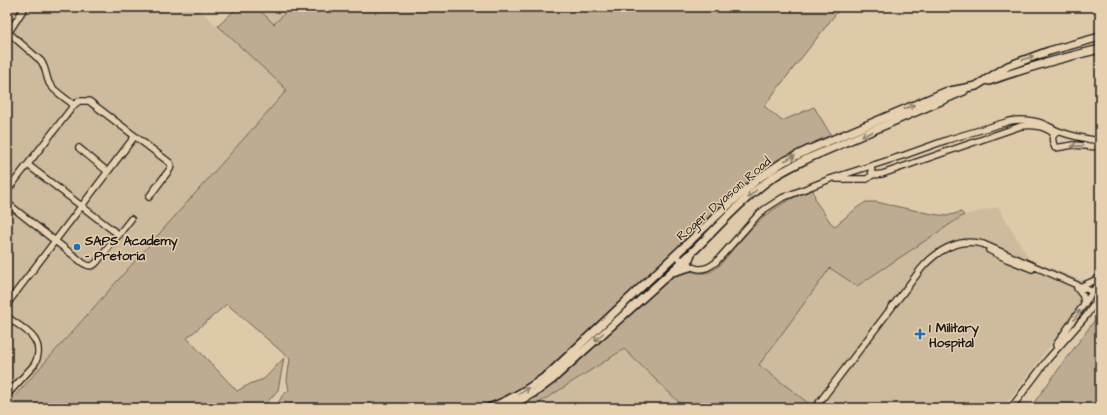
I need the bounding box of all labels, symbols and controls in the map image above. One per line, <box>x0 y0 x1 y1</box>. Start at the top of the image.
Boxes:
one-way arrow <box>1022 53 1034 61</box>
one-way arrow <box>903 103 915 110</box>
one-way arrow <box>861 130 873 138</box>
one-way arrow <box>1071 142 1084 149</box>
street label: Roger Dyason Road <box>672 152 776 246</box>
one-way arrow <box>784 154 796 161</box>
one-way arrow <box>747 189 757 199</box>
place label: SAPS Academy - Pretoria <box>84 232 179 265</box>
marker: SAPS Academy - Pretoria <box>72 242 82 252</box>
one-way arrow <box>1073 310 1081 321</box>
place label: 1 Military Hospital <box>929 319 980 353</box>
marker: 1 Military Hospital <box>914 328 926 340</box>
one-way arrow <box>594 332 604 341</box>
one-way arrow <box>518 387 529 395</box>

